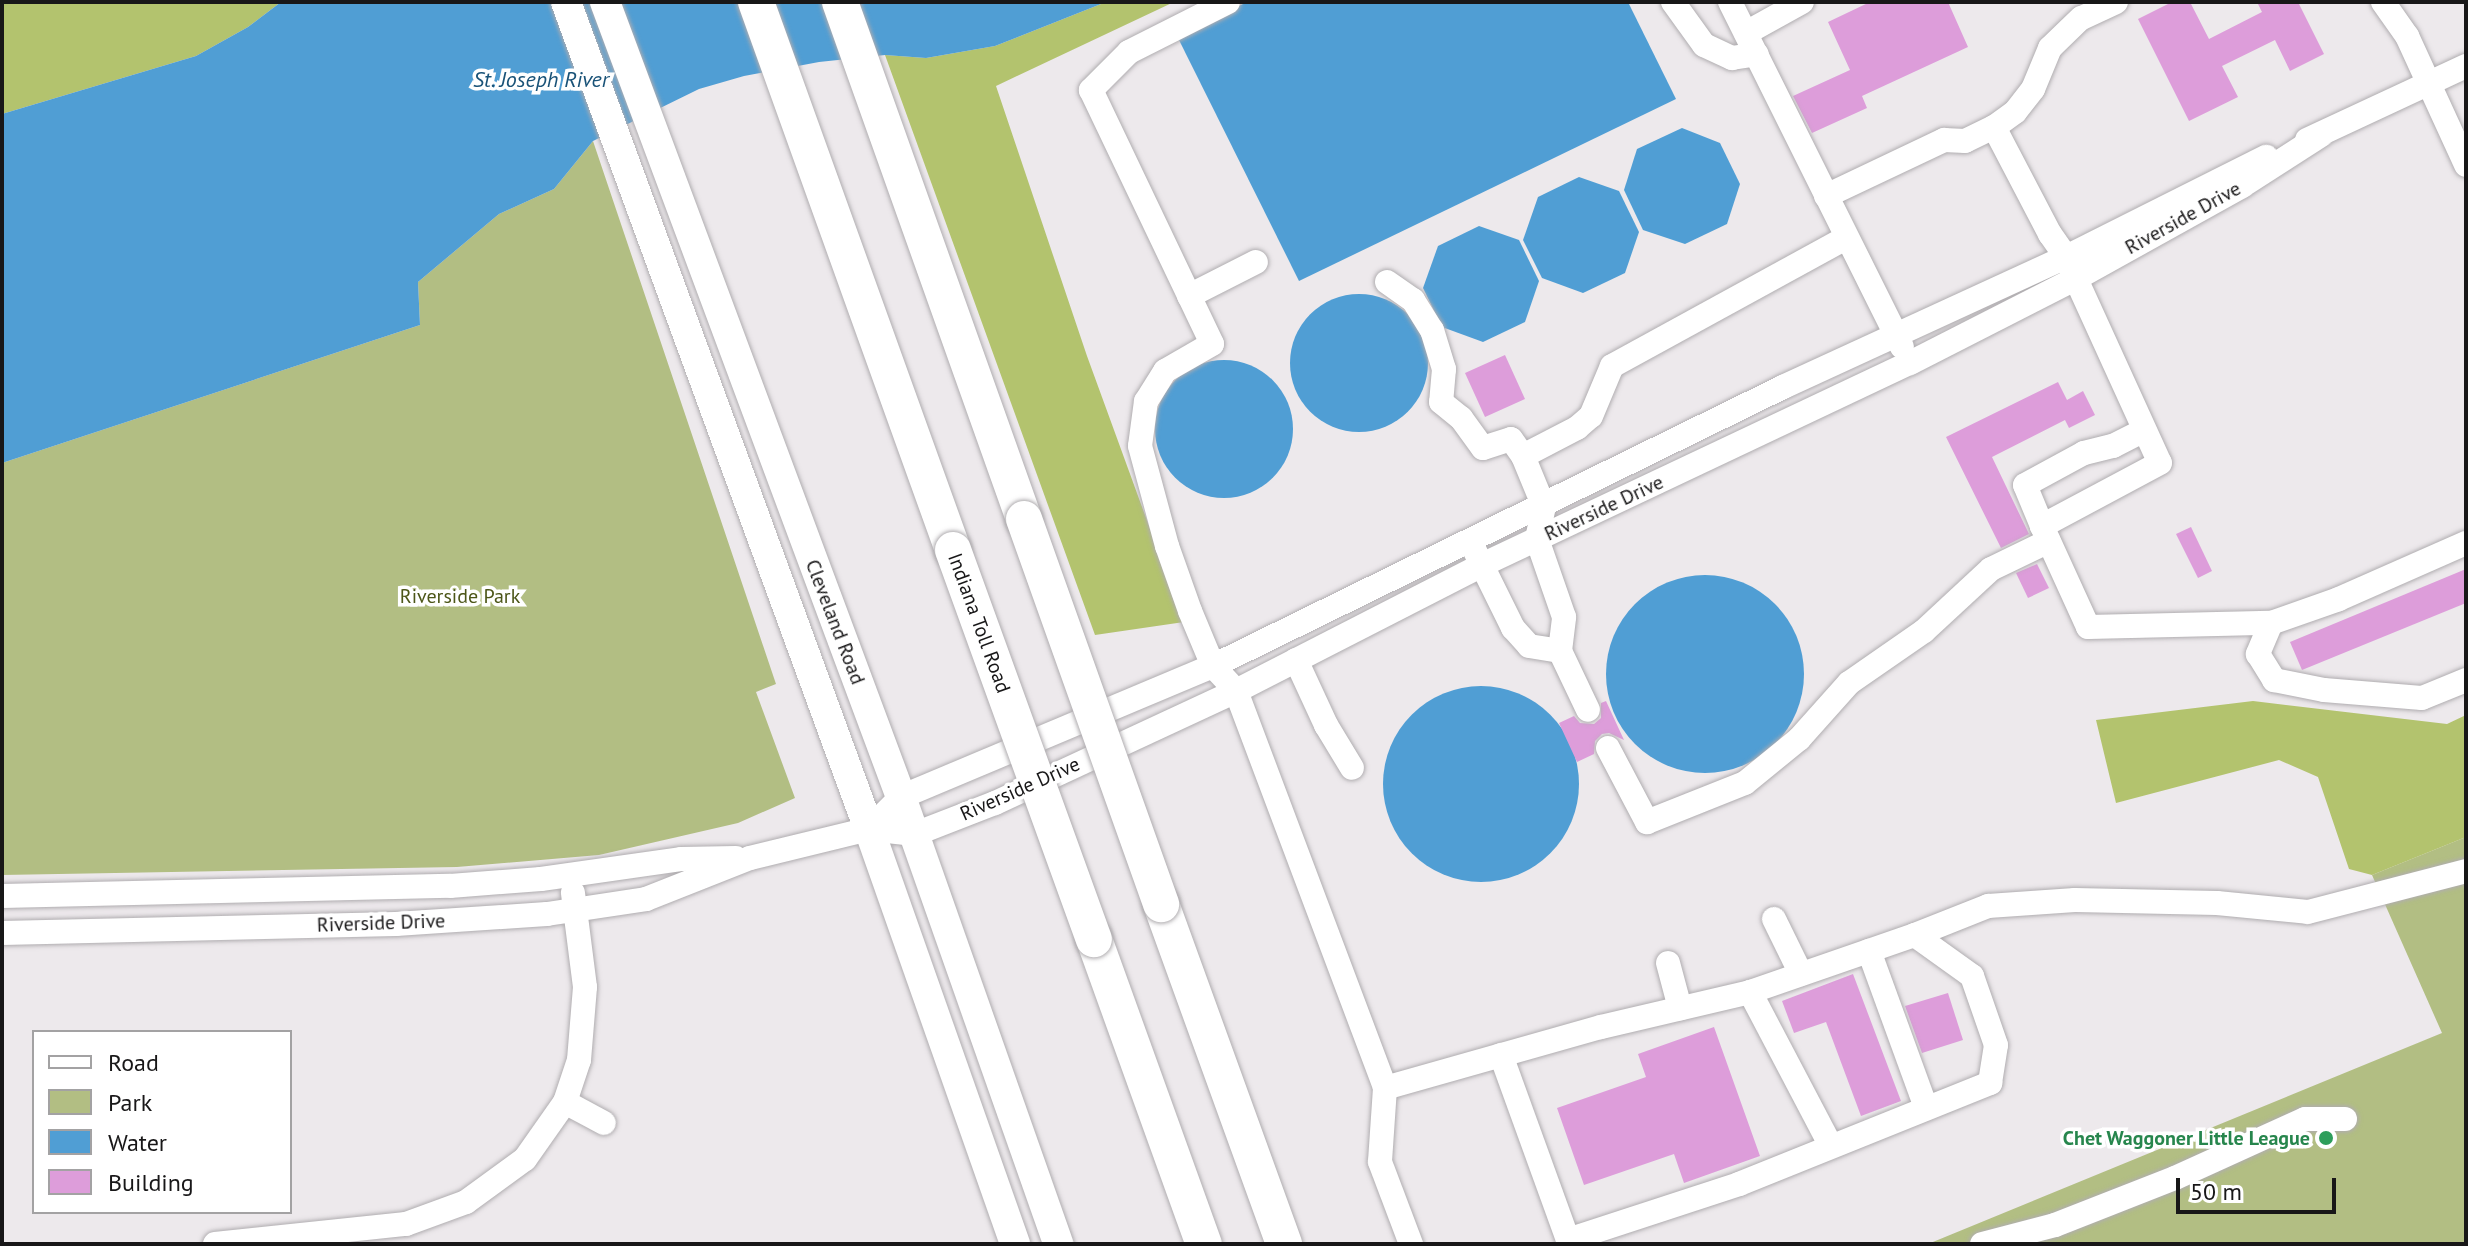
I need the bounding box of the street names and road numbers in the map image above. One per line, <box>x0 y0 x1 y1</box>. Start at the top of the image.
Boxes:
street label: Riverside Drive <box>2121 176 2245 260</box>
street label: Riverside Drive <box>1541 470 1667 546</box>
street label: Indiana Toll Road <box>942 550 1016 696</box>
street label: Cleveland Road <box>800 556 870 688</box>
street label: Riverside Drive <box>956 752 1084 826</box>
street label: Riverside Drive <box>316 909 446 937</box>

